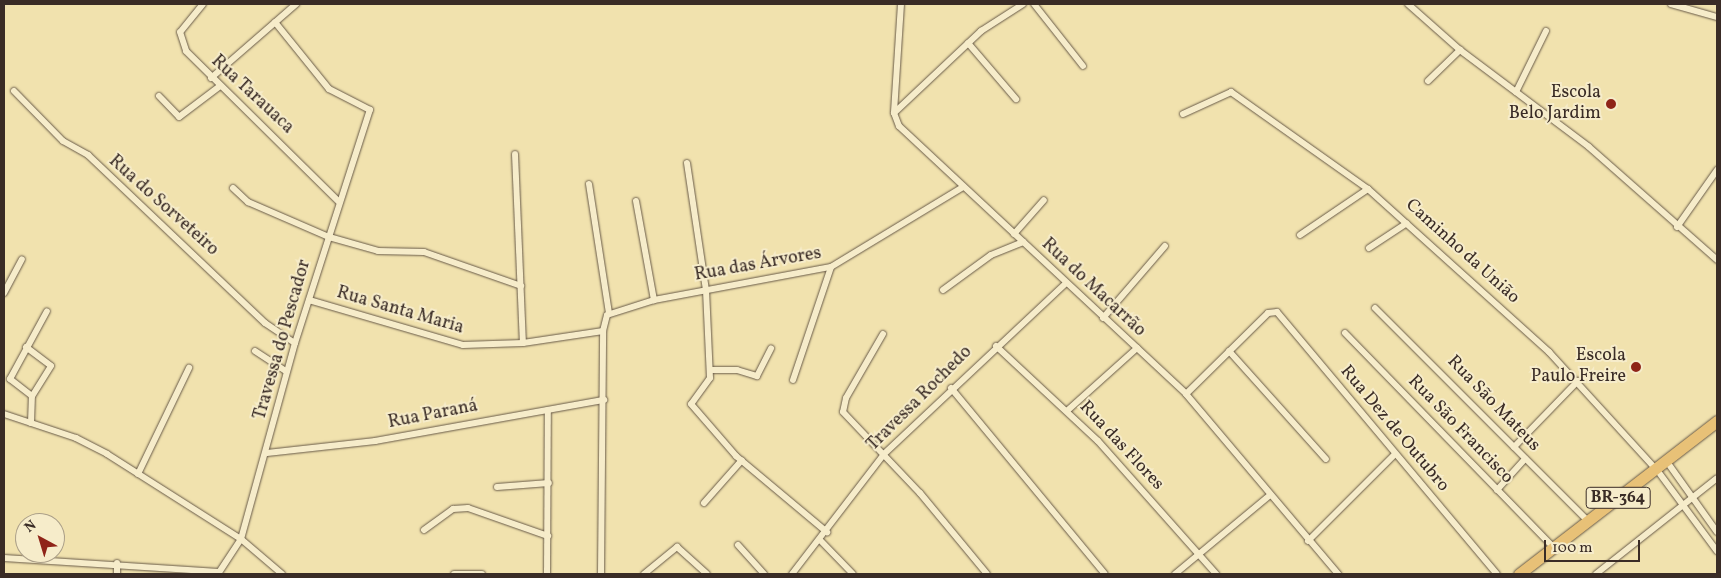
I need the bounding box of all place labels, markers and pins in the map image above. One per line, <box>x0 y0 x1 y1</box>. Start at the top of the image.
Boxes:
place label: Escola Belo Jardim <box>1509 83 1601 126</box>
marker: Escola Belo Jardim <box>1605 98 1617 110</box>
place label: Escola Paulo Freire <box>1531 346 1626 388</box>
marker: Escola Paulo Freire <box>1630 361 1642 373</box>

